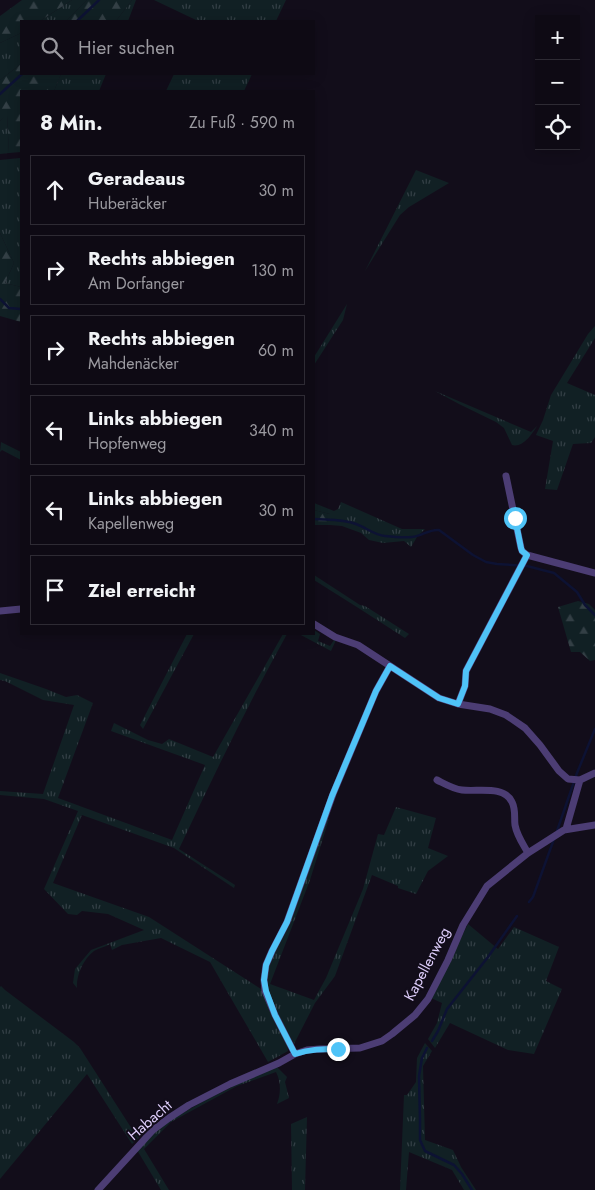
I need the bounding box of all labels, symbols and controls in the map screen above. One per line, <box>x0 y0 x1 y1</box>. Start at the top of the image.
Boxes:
map controls <box>535 15 580 150</box>
button: + <box>535 15 580 60</box>
search box <box>20 20 315 75</box>
icon: search <box>38 34 66 62</box>
text: Hier suchen <box>78 34 175 61</box>
button: − <box>535 60 580 105</box>
button: locate <box>535 105 580 150</box>
text: 8 Min. <box>40 108 103 138</box>
text: Zu Fuß · 590 m <box>189 111 295 134</box>
text: Geradeaus <box>88 165 185 192</box>
icon: ahead <box>41 176 69 204</box>
text: 30 m <box>258 179 294 202</box>
text: Huberäcker <box>88 192 167 215</box>
text: Rechts abbiegen <box>88 245 235 272</box>
icon: right <box>41 256 69 284</box>
text: 130 m <box>251 259 294 282</box>
text: Am Dorfanger <box>88 272 184 295</box>
text: Rechts abbiegen <box>88 325 235 352</box>
icon: right <box>41 336 69 364</box>
text: 60 m <box>258 339 294 362</box>
text: Mahdenäcker <box>88 352 179 375</box>
text: Links abbiegen <box>88 405 223 432</box>
icon: left <box>41 416 69 444</box>
text: 340 m <box>249 419 294 442</box>
text: Hopfenweg <box>88 432 166 455</box>
text: Links abbiegen <box>88 485 223 512</box>
icon: left <box>41 496 69 524</box>
text: 30 m <box>258 499 294 522</box>
route start <box>504 507 527 530</box>
text: Kapellenweg <box>88 512 174 535</box>
icon: arrive <box>41 576 69 604</box>
text: Ziel erreicht <box>88 577 195 604</box>
street label: Kapellenweg <box>398 923 456 1005</box>
route end <box>327 1038 350 1061</box>
street label: Habacht <box>123 1094 177 1145</box>

